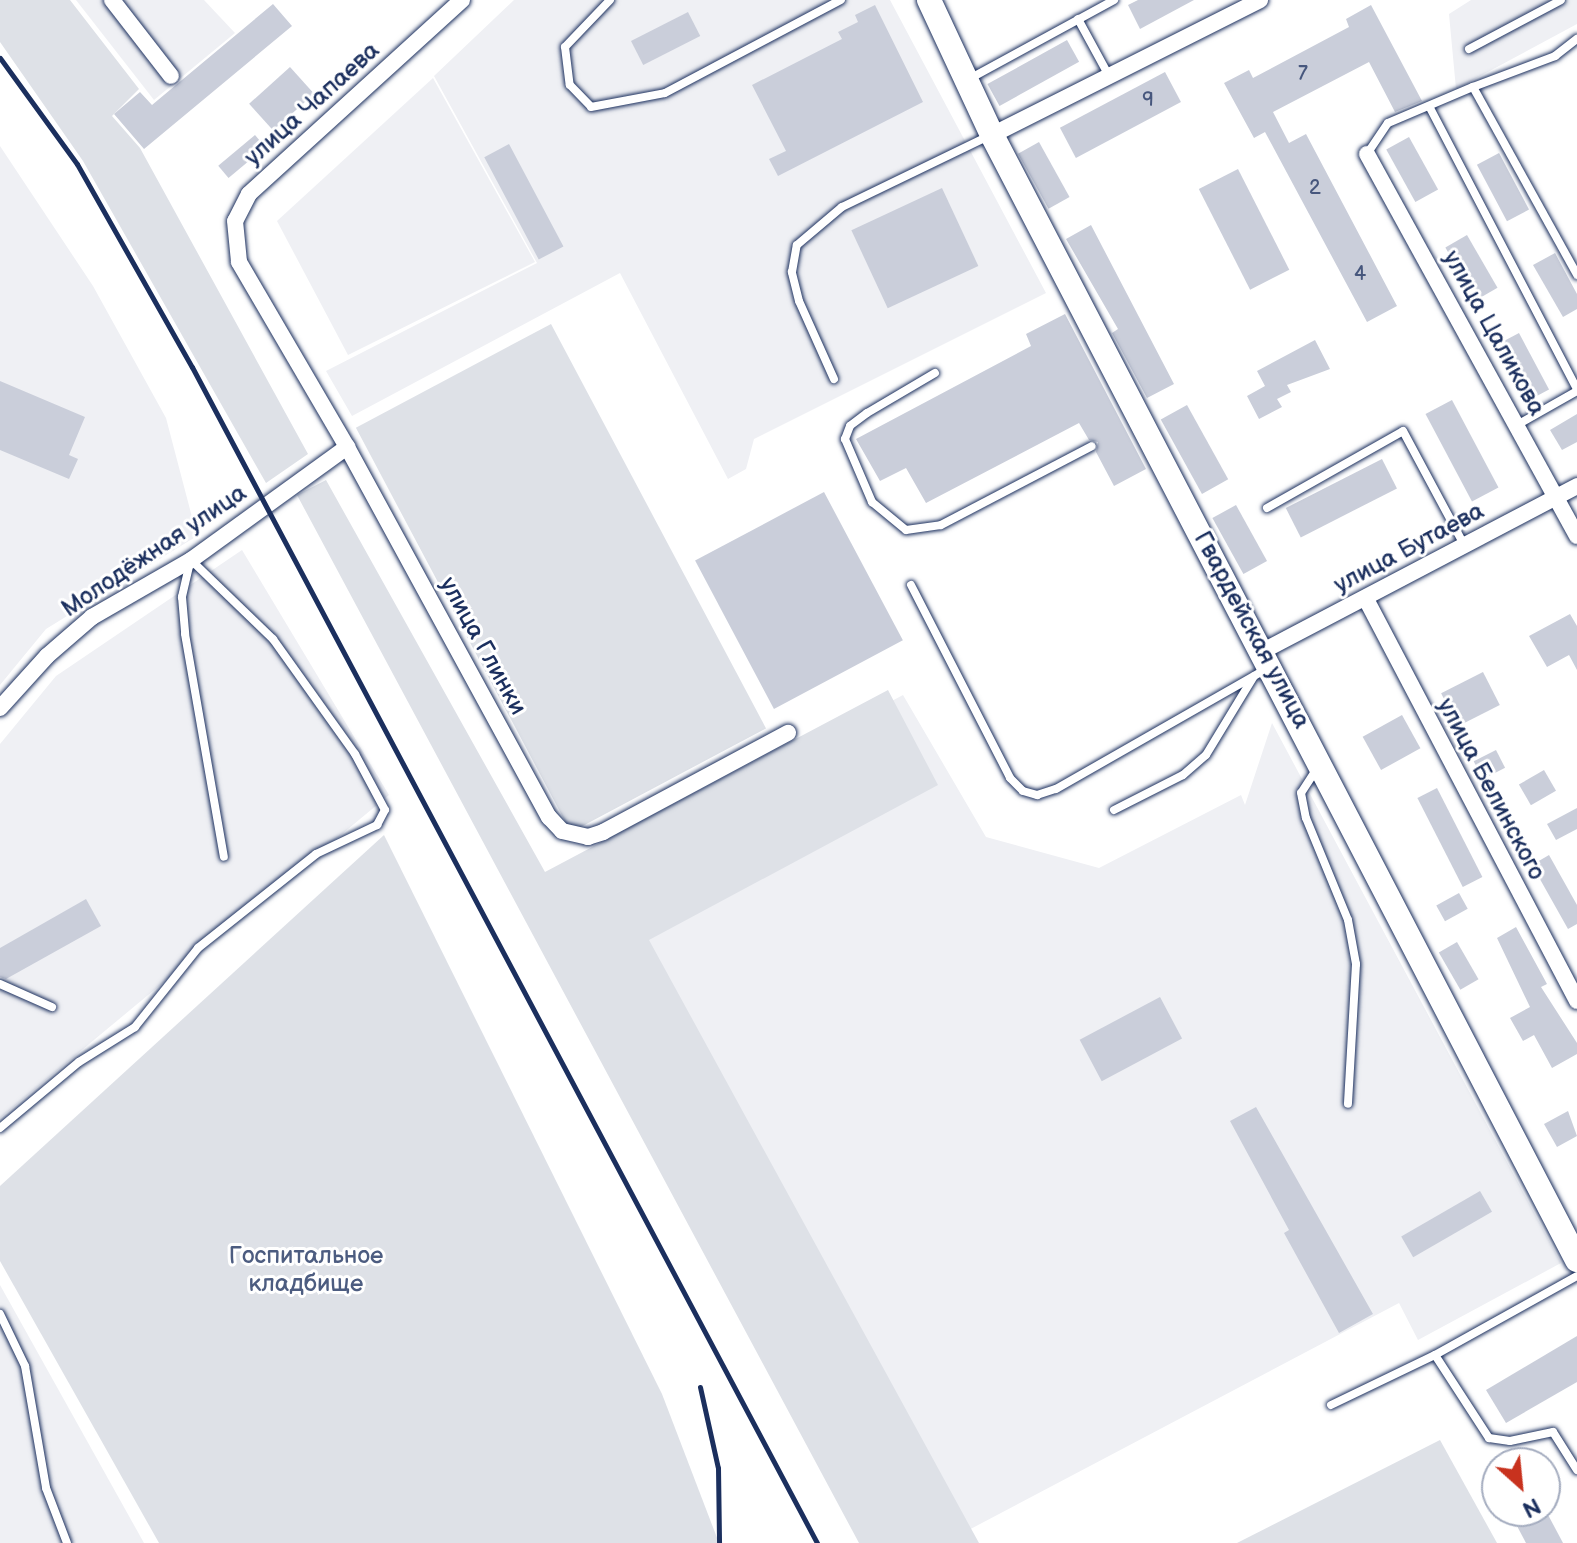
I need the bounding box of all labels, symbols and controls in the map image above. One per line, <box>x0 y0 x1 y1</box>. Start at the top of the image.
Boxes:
street label: улица Чапаева <box>239 36 385 172</box>
house number: 7 <box>1298 62 1308 86</box>
house number: 9 <box>1142 88 1154 112</box>
house number: 2 <box>1309 176 1321 200</box>
street label: улица Цаликова <box>1437 246 1551 420</box>
house number: 4 <box>1354 262 1366 286</box>
street label: Молодёжная улица <box>56 479 252 623</box>
street label: улица Бутаева <box>1329 496 1489 600</box>
street label: Гвардейская улица <box>1188 527 1316 733</box>
street label: улица Глинки <box>433 572 533 720</box>
street label: улица Белинского <box>1431 693 1551 885</box>
park label: Госпитальное кладбище <box>229 1242 383 1298</box>
north arrow <box>1481 1447 1561 1527</box>
text: N <box>1518 1491 1545 1523</box>

